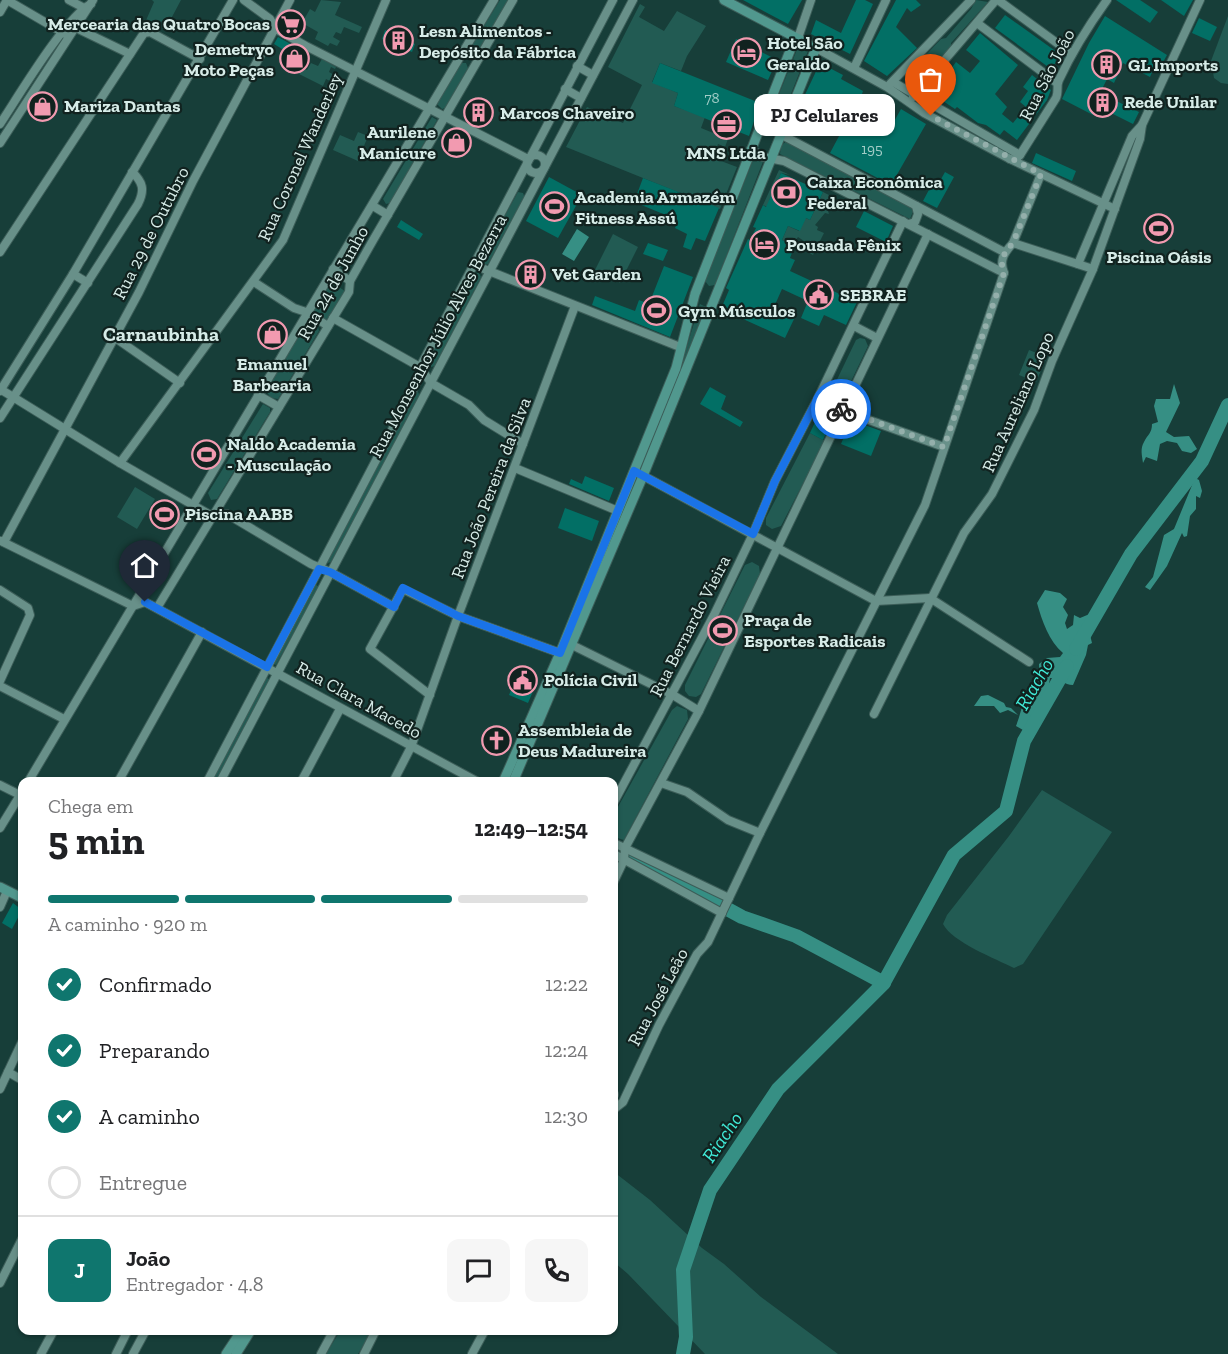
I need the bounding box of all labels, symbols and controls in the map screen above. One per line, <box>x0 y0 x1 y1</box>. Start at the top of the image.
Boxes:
supermarket icon: Mercearia das Quatro Bocas <box>275 8 307 40</box>
place label: Mercearia das Quatro Bocas <box>48 13 270 35</box>
place label: Lesn Alimentos - Depósito da Fábrica <box>419 20 576 63</box>
building icon: Lesn Alimentos - Depósito da Fábrica <box>382 25 414 57</box>
street label: Rua São João <box>1014 25 1080 125</box>
place label: Hotel São Geraldo <box>767 32 843 75</box>
hotel icon: Hotel São Geraldo <box>730 37 762 69</box>
place label: Demetryo Moto Peças <box>184 38 275 81</box>
shop icon: Demetryo Moto Peças <box>279 43 311 75</box>
building icon: GL Imports <box>1091 49 1123 81</box>
pin <box>905 54 956 116</box>
place label: GL Imports <box>1128 54 1218 76</box>
icon: bag <box>914 63 947 96</box>
street label: Rua Coronel Wanderley <box>253 69 347 244</box>
building icon: Rede Unilar <box>1087 86 1119 118</box>
house number: 78 <box>704 89 720 107</box>
shop icon: Mariza Dantas <box>27 90 59 122</box>
place label: Rede Unilar <box>1124 91 1217 113</box>
place label: Mariza Dantas <box>64 95 180 117</box>
callout: PJ Celulares <box>754 95 895 137</box>
building icon: Marcos Chaveiro <box>463 97 495 129</box>
place label: Marcos Chaveiro <box>500 102 635 124</box>
text: PJ Celulares <box>771 103 878 127</box>
office icon: MNS Ltda <box>710 108 742 140</box>
place label: Aurilene Manicure <box>359 121 436 164</box>
shop icon: Aurilene Manicure <box>441 126 473 158</box>
house number: 195 <box>861 140 883 158</box>
place label: MNS Ltda <box>686 142 766 164</box>
street label: Rua 29 de Outubro <box>108 163 194 303</box>
place label: Caixa Econômica Federal <box>807 171 943 214</box>
bank icon: Caixa Econômica Federal <box>770 176 802 208</box>
place label: Academia Armazém Fitness Assú <box>575 186 735 229</box>
sports icon: Academia Armazém Fitness Assú <box>538 191 570 223</box>
street label: Rua Monsenhor Júlio Alves Bezerra <box>364 210 512 461</box>
sports icon: Piscina Oásis <box>1143 212 1175 244</box>
street label: Rua 24 de Junho <box>293 222 373 344</box>
hotel icon: Pousada Fênix <box>749 229 781 261</box>
place label: Pousada Fênix <box>786 234 901 256</box>
place label: Piscina Oásis <box>1106 246 1212 268</box>
building icon: Vet Garden <box>515 258 547 290</box>
place label: Vet Garden <box>552 263 641 285</box>
public building icon: SEBRAE <box>803 279 835 311</box>
place label: SEBRAE <box>840 284 907 306</box>
sports icon: Gym Músculos <box>641 295 673 327</box>
place label: Gym Músculos <box>678 300 795 322</box>
shop icon: Emanuel Barbearia <box>256 319 288 351</box>
district label: Carnaubinha <box>103 322 219 346</box>
street label: Rua Aureliano Lopo <box>977 328 1059 476</box>
place label: Emanuel Barbearia <box>233 353 311 396</box>
courier <box>811 379 871 439</box>
icon: bike <box>825 393 858 426</box>
street label: Rua João Pereira da Silva <box>446 394 536 582</box>
place label: Naldo Academia - Musculação <box>227 433 356 476</box>
sports icon: Naldo Academia - Musculação <box>190 438 222 470</box>
sports icon: Piscina AABB <box>148 498 180 530</box>
place label: Piscina AABB <box>185 503 293 525</box>
pin <box>119 540 170 602</box>
icon: home <box>128 549 161 582</box>
street label: Rua Bernardo Vieira <box>645 551 735 701</box>
place label: Praça de Esportes Radicais <box>744 609 886 652</box>
sports icon: Praça de Esportes Radicais <box>707 614 739 646</box>
water label: Riacho <box>1010 654 1058 714</box>
street label: Rua Clara Macedo <box>293 657 425 743</box>
public building icon: Polícia Civil <box>507 664 539 696</box>
place label: Polícia Civil <box>544 669 637 691</box>
place label: Assembleia de Deus Madureira <box>518 719 646 762</box>
church icon: Assembleia de Deus Madureira <box>481 724 513 756</box>
text: Chega em <box>48 794 133 818</box>
text: 12:49–12:54 <box>475 815 588 842</box>
text: 5 min <box>48 817 145 864</box>
text: A caminho · 920 m <box>48 912 207 936</box>
street label: Rua José Leão <box>623 944 693 1050</box>
icon: check <box>48 968 81 1001</box>
text: Confirmado <box>99 971 212 998</box>
text: 12:22 <box>545 972 588 996</box>
icon: check <box>48 1034 81 1067</box>
text: Preparando <box>99 1037 210 1064</box>
text: 12:24 <box>544 1038 588 1062</box>
icon: check <box>48 1100 81 1133</box>
text: A caminho <box>99 1103 200 1130</box>
text: 12:30 <box>544 1104 588 1128</box>
water label: Riacho <box>696 1107 748 1167</box>
text: Entregue <box>99 1169 187 1196</box>
button: chat <box>447 1239 510 1302</box>
button: phone <box>525 1239 588 1302</box>
text: João <box>126 1245 170 1272</box>
text: J <box>74 1257 85 1284</box>
text: Entregador · 4.8 <box>126 1272 264 1296</box>

